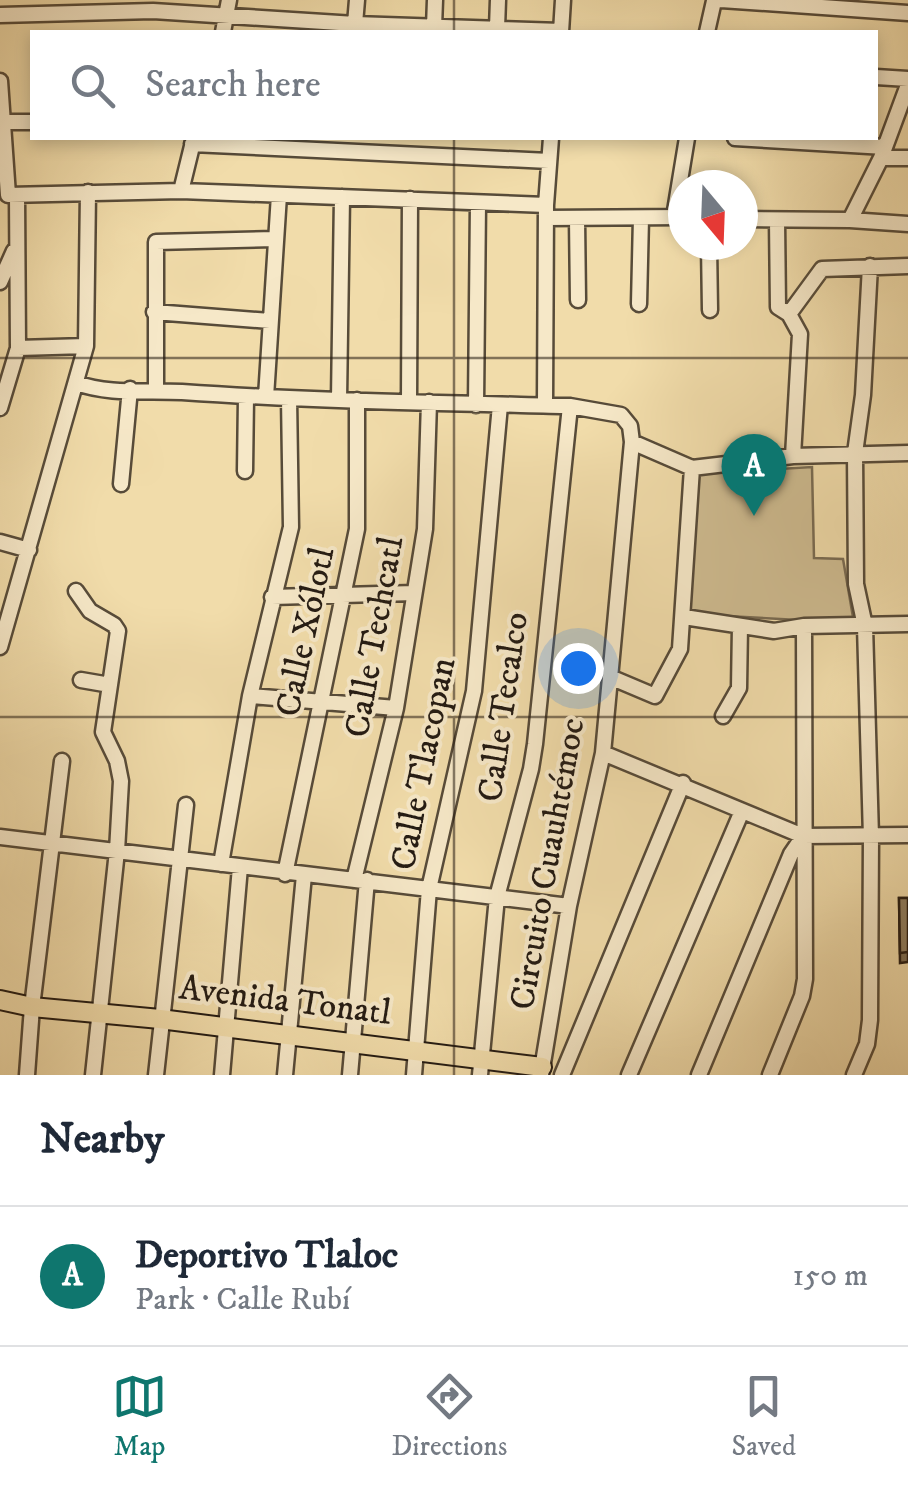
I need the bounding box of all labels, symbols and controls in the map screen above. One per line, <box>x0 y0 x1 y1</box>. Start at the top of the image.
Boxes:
search box <box>30 30 878 140</box>
icon: search <box>65 58 120 113</box>
text: Search here <box>145 61 321 109</box>
north arrow <box>668 170 758 260</box>
pin: A <box>722 434 786 516</box>
street label: Calle Techcatl <box>336 533 414 741</box>
street label: Calle Xólotl <box>267 543 346 721</box>
street label: Calle Tecalco <box>469 609 539 805</box>
your location <box>553 643 604 694</box>
street label: Calle Tlacopan <box>382 654 466 874</box>
street label: Circuito Cuauhtémoc <box>501 715 595 1013</box>
street label: Avenida Tonatl <box>176 966 394 1036</box>
text: Nearby <box>40 1114 164 1166</box>
text: Deportivo Tlaloc <box>135 1232 398 1280</box>
text: A <box>62 1256 83 1296</box>
text: 150 m <box>792 1256 868 1296</box>
text: Park · Calle Rubí <box>135 1280 350 1320</box>
tab: Map <box>112 1369 167 1464</box>
tab: Directions <box>391 1369 507 1464</box>
tab: Saved <box>732 1369 796 1464</box>

